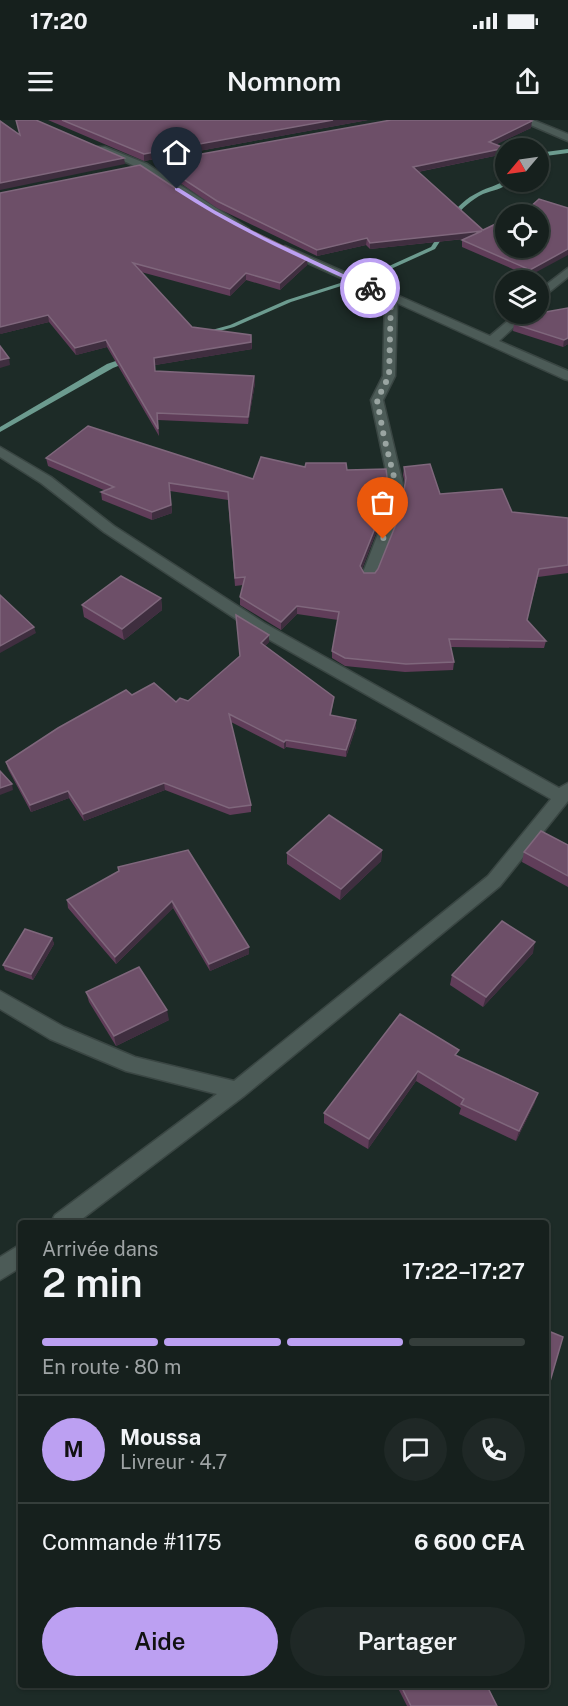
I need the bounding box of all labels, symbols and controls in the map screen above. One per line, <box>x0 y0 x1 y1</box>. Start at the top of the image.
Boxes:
text: 17:20 <box>30 8 88 34</box>
icon: menu <box>24 65 57 98</box>
text: Nomnom <box>227 65 341 97</box>
icon: share <box>511 65 544 98</box>
pin <box>151 127 202 189</box>
icon: home <box>160 136 193 169</box>
north arrow <box>495 138 549 192</box>
map controls <box>495 138 549 324</box>
button: locate <box>495 204 549 258</box>
courier <box>340 258 400 318</box>
button: layers <box>495 270 549 324</box>
icon: bike <box>354 272 387 305</box>
pin <box>357 477 408 539</box>
icon: bag <box>366 486 399 519</box>
text: Arrivée dans <box>42 1237 158 1261</box>
text: 17:22–17:27 <box>402 1258 525 1284</box>
text: 2 min <box>42 1260 143 1306</box>
text: En route · 80 m <box>42 1355 181 1379</box>
button: chat <box>384 1418 447 1481</box>
button: phone <box>462 1418 525 1481</box>
text: Moussa <box>120 1424 201 1450</box>
text: M <box>63 1436 84 1462</box>
text: Livreur · 4.7 <box>120 1450 227 1474</box>
text: Commande #1175 <box>42 1529 222 1555</box>
text: 6 600 CFA <box>414 1529 525 1555</box>
button: Aide <box>42 1607 278 1676</box>
button: Partager <box>290 1607 525 1676</box>

